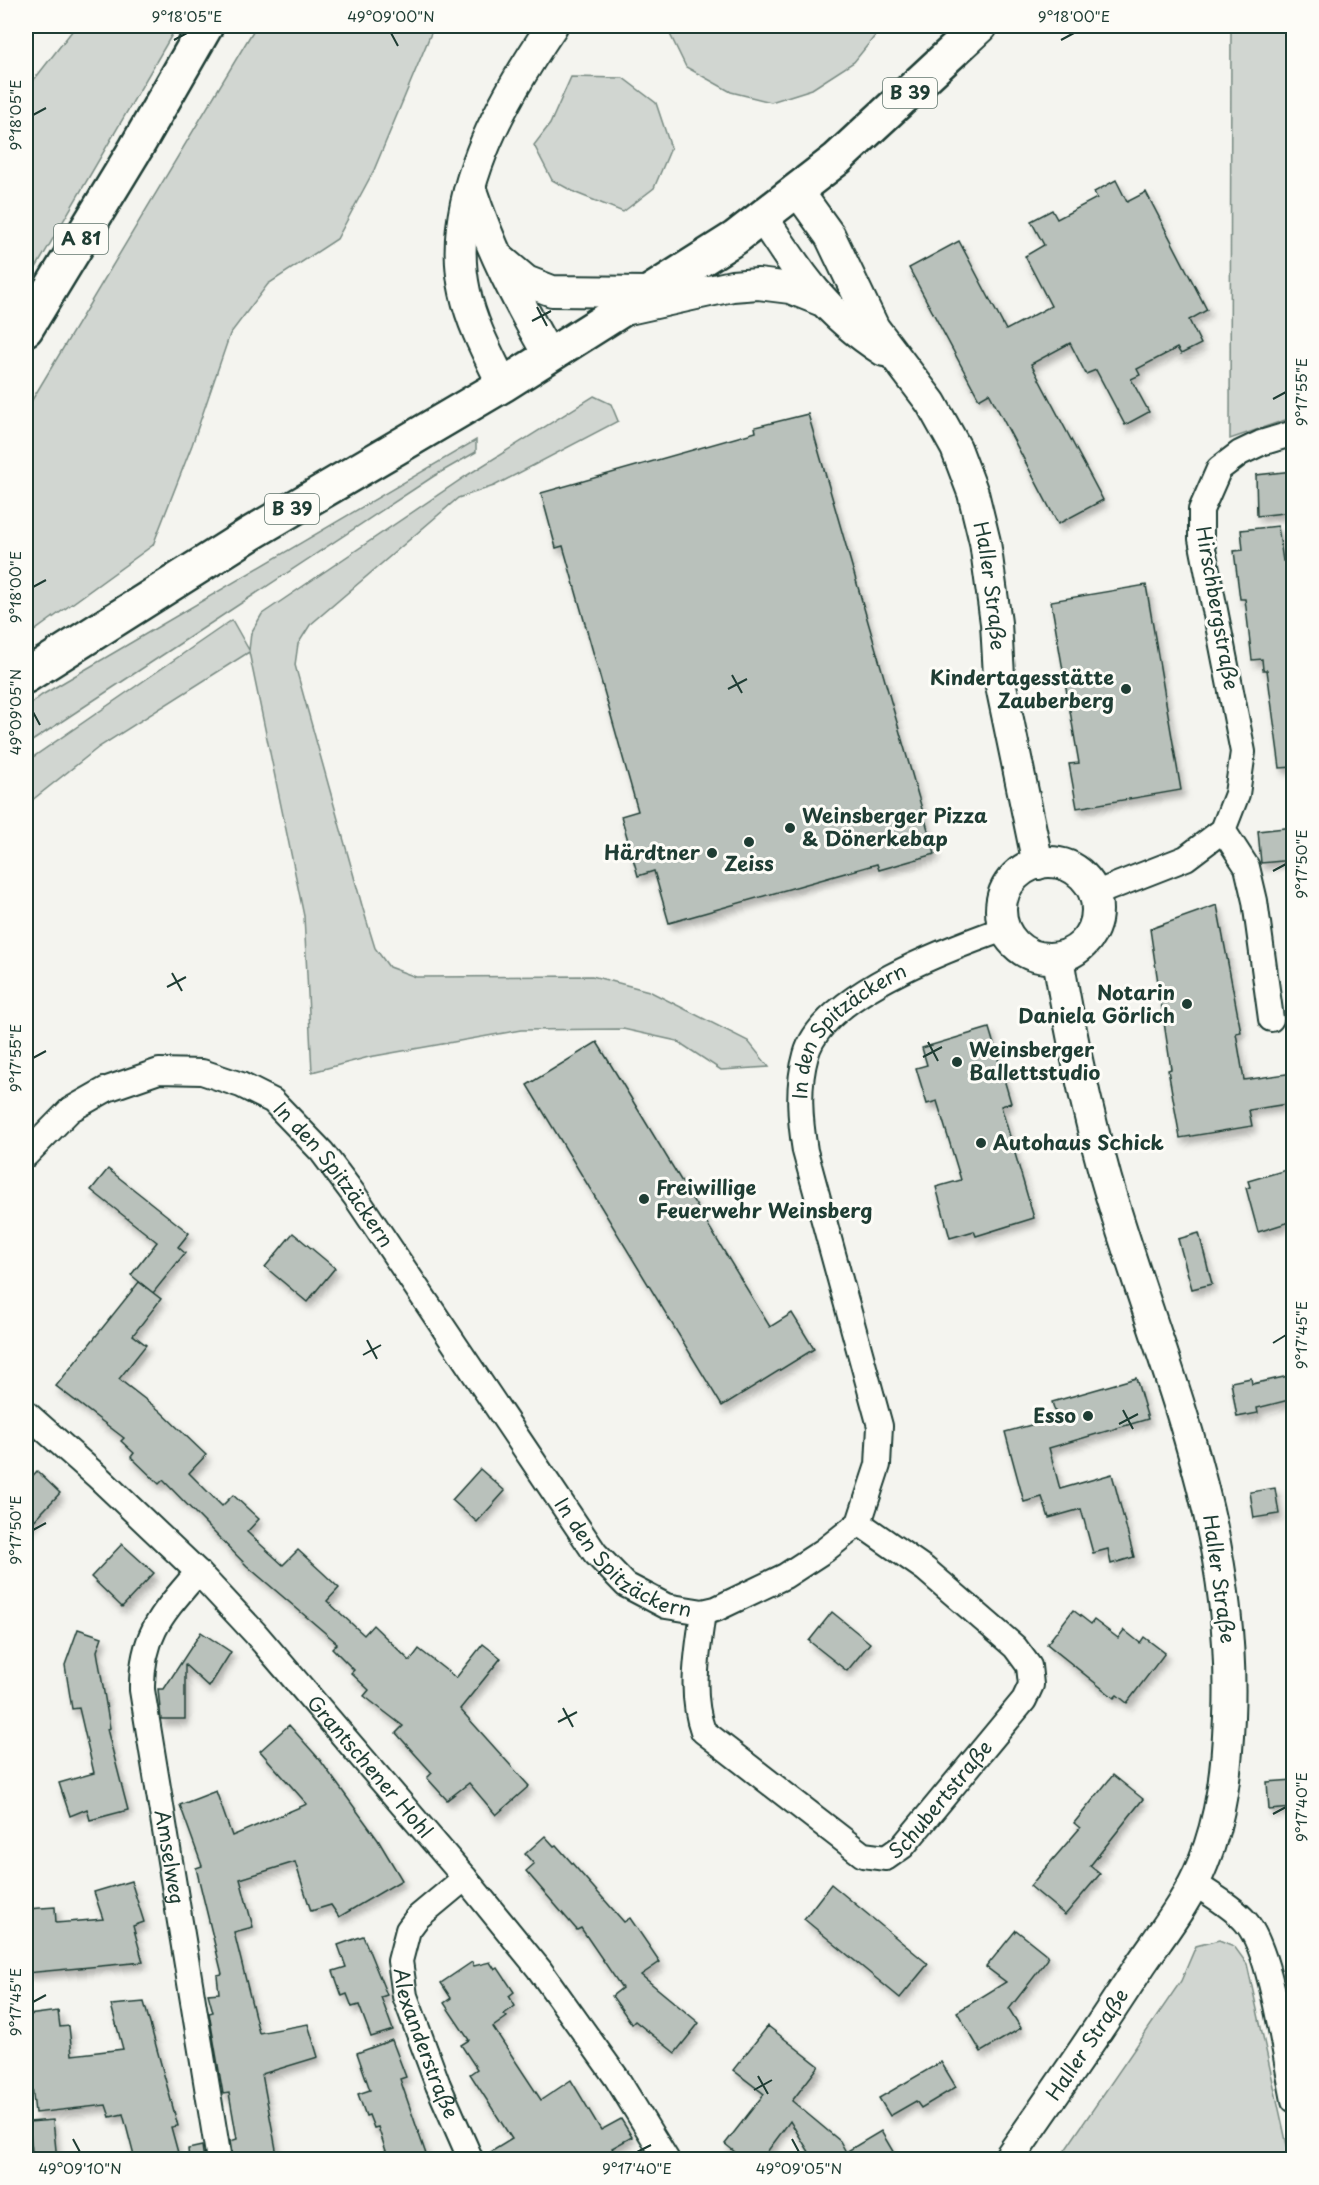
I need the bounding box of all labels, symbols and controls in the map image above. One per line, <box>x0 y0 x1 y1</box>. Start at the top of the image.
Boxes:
text: 9°18'05"E <box>151 4 223 27</box>
text: 49°09'00"N <box>347 4 435 27</box>
text: 9°18'00"E <box>1038 4 1110 27</box>
road number: B 39 <box>883 78 937 108</box>
text: 9°18'05"E <box>3 79 26 151</box>
road number: A 81 <box>54 224 108 254</box>
text: 9°17'55"E <box>1289 358 1312 426</box>
road number: B 39 <box>265 494 319 524</box>
street label: Haller Straße <box>966 518 1014 651</box>
street label: Hirschbergstraße <box>1189 523 1247 692</box>
text: 9°18'00"E <box>3 551 26 623</box>
place label: Kindertagesstätte Zauberberg <box>930 662 1114 715</box>
text: 49°09'05"N <box>3 669 26 755</box>
marker: Kindertagesstätte Zauberberg <box>1119 682 1133 696</box>
place label: Weinsberger Pizza & Dönerkebap <box>802 800 988 853</box>
marker: Weinsberger Pizza & Dönerkebap <box>783 821 797 835</box>
text: 9°17'50"E <box>1289 829 1312 899</box>
marker: Zeiss <box>742 835 756 849</box>
place label: Härdtner <box>604 837 701 867</box>
marker: Härdtner <box>705 846 719 860</box>
place label: Zeiss <box>724 848 774 878</box>
street label: In den Spitzäckern <box>784 955 911 1100</box>
place label: Notarin Daniela Görlich <box>1018 977 1175 1030</box>
marker: Notarin Daniela Görlich <box>1180 997 1194 1011</box>
text: 9°17'55"E <box>3 1024 26 1092</box>
place label: Weinsberger Ballettstudio <box>969 1034 1100 1087</box>
marker: Weinsberger Ballettstudio <box>950 1055 964 1069</box>
street label: In den Spitzäckern <box>267 1094 401 1253</box>
place label: Autohaus Schick <box>993 1127 1165 1157</box>
marker: Autohaus Schick <box>974 1136 988 1150</box>
place label: Freiwillige Feuerwehr Weinsberg <box>656 1172 872 1225</box>
marker: Freiwillige Feuerwehr Weinsberg <box>637 1192 651 1206</box>
text: 9°17'45"E <box>1289 1301 1312 1369</box>
place label: Esso <box>1033 1400 1076 1430</box>
marker: Esso <box>1081 1409 1095 1423</box>
street label: In den Spitzäckern <box>548 1491 694 1624</box>
text: 9°17'50"E <box>3 1495 26 1565</box>
street label: Haller Straße <box>1196 1513 1244 1645</box>
street label: Grantschener Hohl <box>300 1688 441 1844</box>
street label: Schubertstraße <box>882 1733 999 1866</box>
text: 9°17'40"E <box>1289 1772 1312 1842</box>
street label: Amselweg <box>148 1807 193 1907</box>
street label: Alexanderstraße <box>387 1966 467 2123</box>
text: 9°17'45"E <box>3 1968 26 2036</box>
street label: Haller Straße <box>1038 1982 1135 2106</box>
text: 49°09'10"N <box>38 2156 122 2179</box>
text: 9°17'40"E <box>602 2156 672 2179</box>
text: 49°09'05"N <box>756 2156 842 2179</box>

